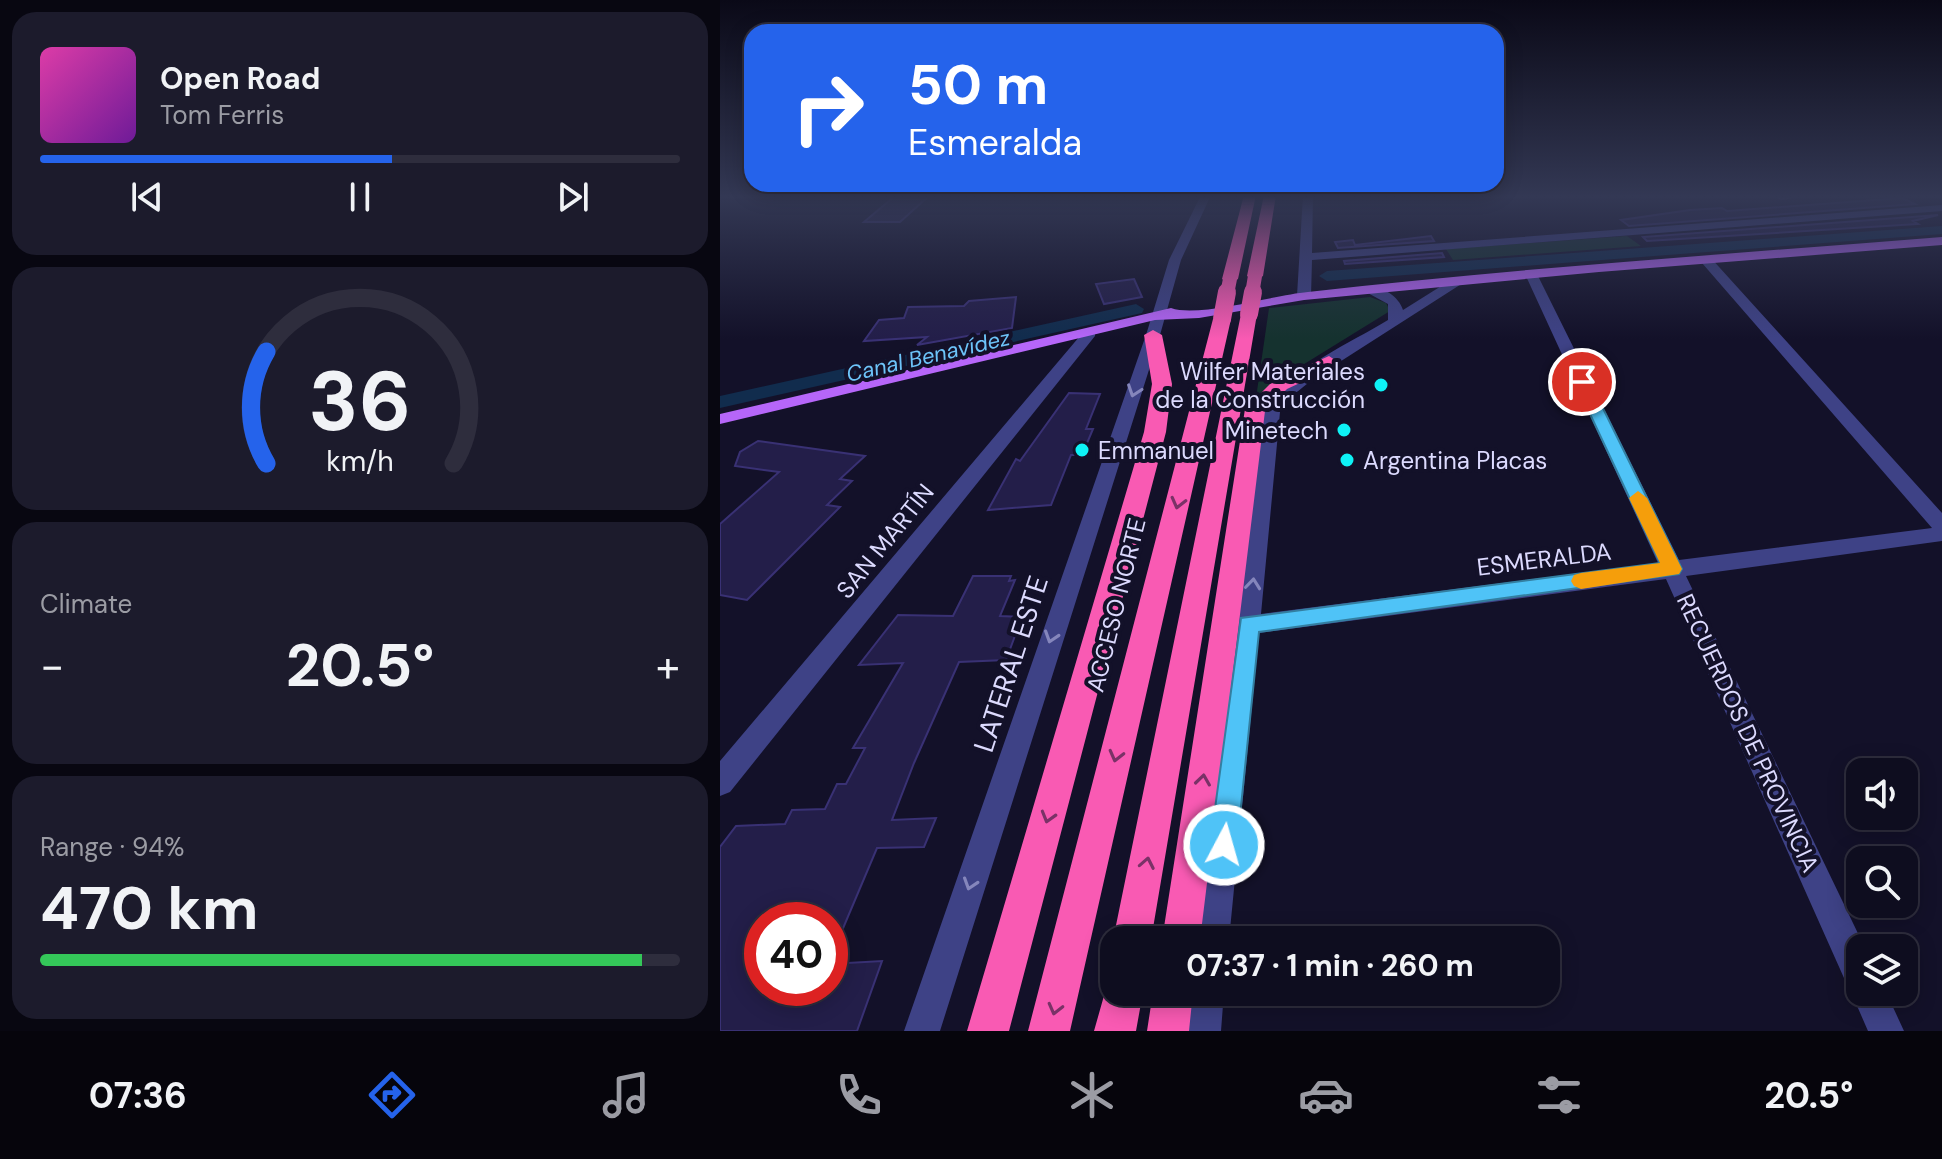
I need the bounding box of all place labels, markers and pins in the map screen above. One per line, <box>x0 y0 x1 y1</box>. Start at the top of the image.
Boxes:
pin <box>1548 348 1616 416</box>
place label: Wilfer Materiales de la Construcción <box>1155 356 1365 415</box>
marker: Wilfer Materiales de la Construcción <box>1372 376 1390 394</box>
place label: Minetech <box>1225 415 1328 446</box>
marker: Minetech <box>1335 421 1353 439</box>
place label: Emmanuel <box>1098 435 1214 466</box>
marker: Emmanuel <box>1073 441 1091 459</box>
place label: Argentina Placas <box>1363 445 1547 476</box>
marker: Argentina Placas <box>1338 451 1356 469</box>

